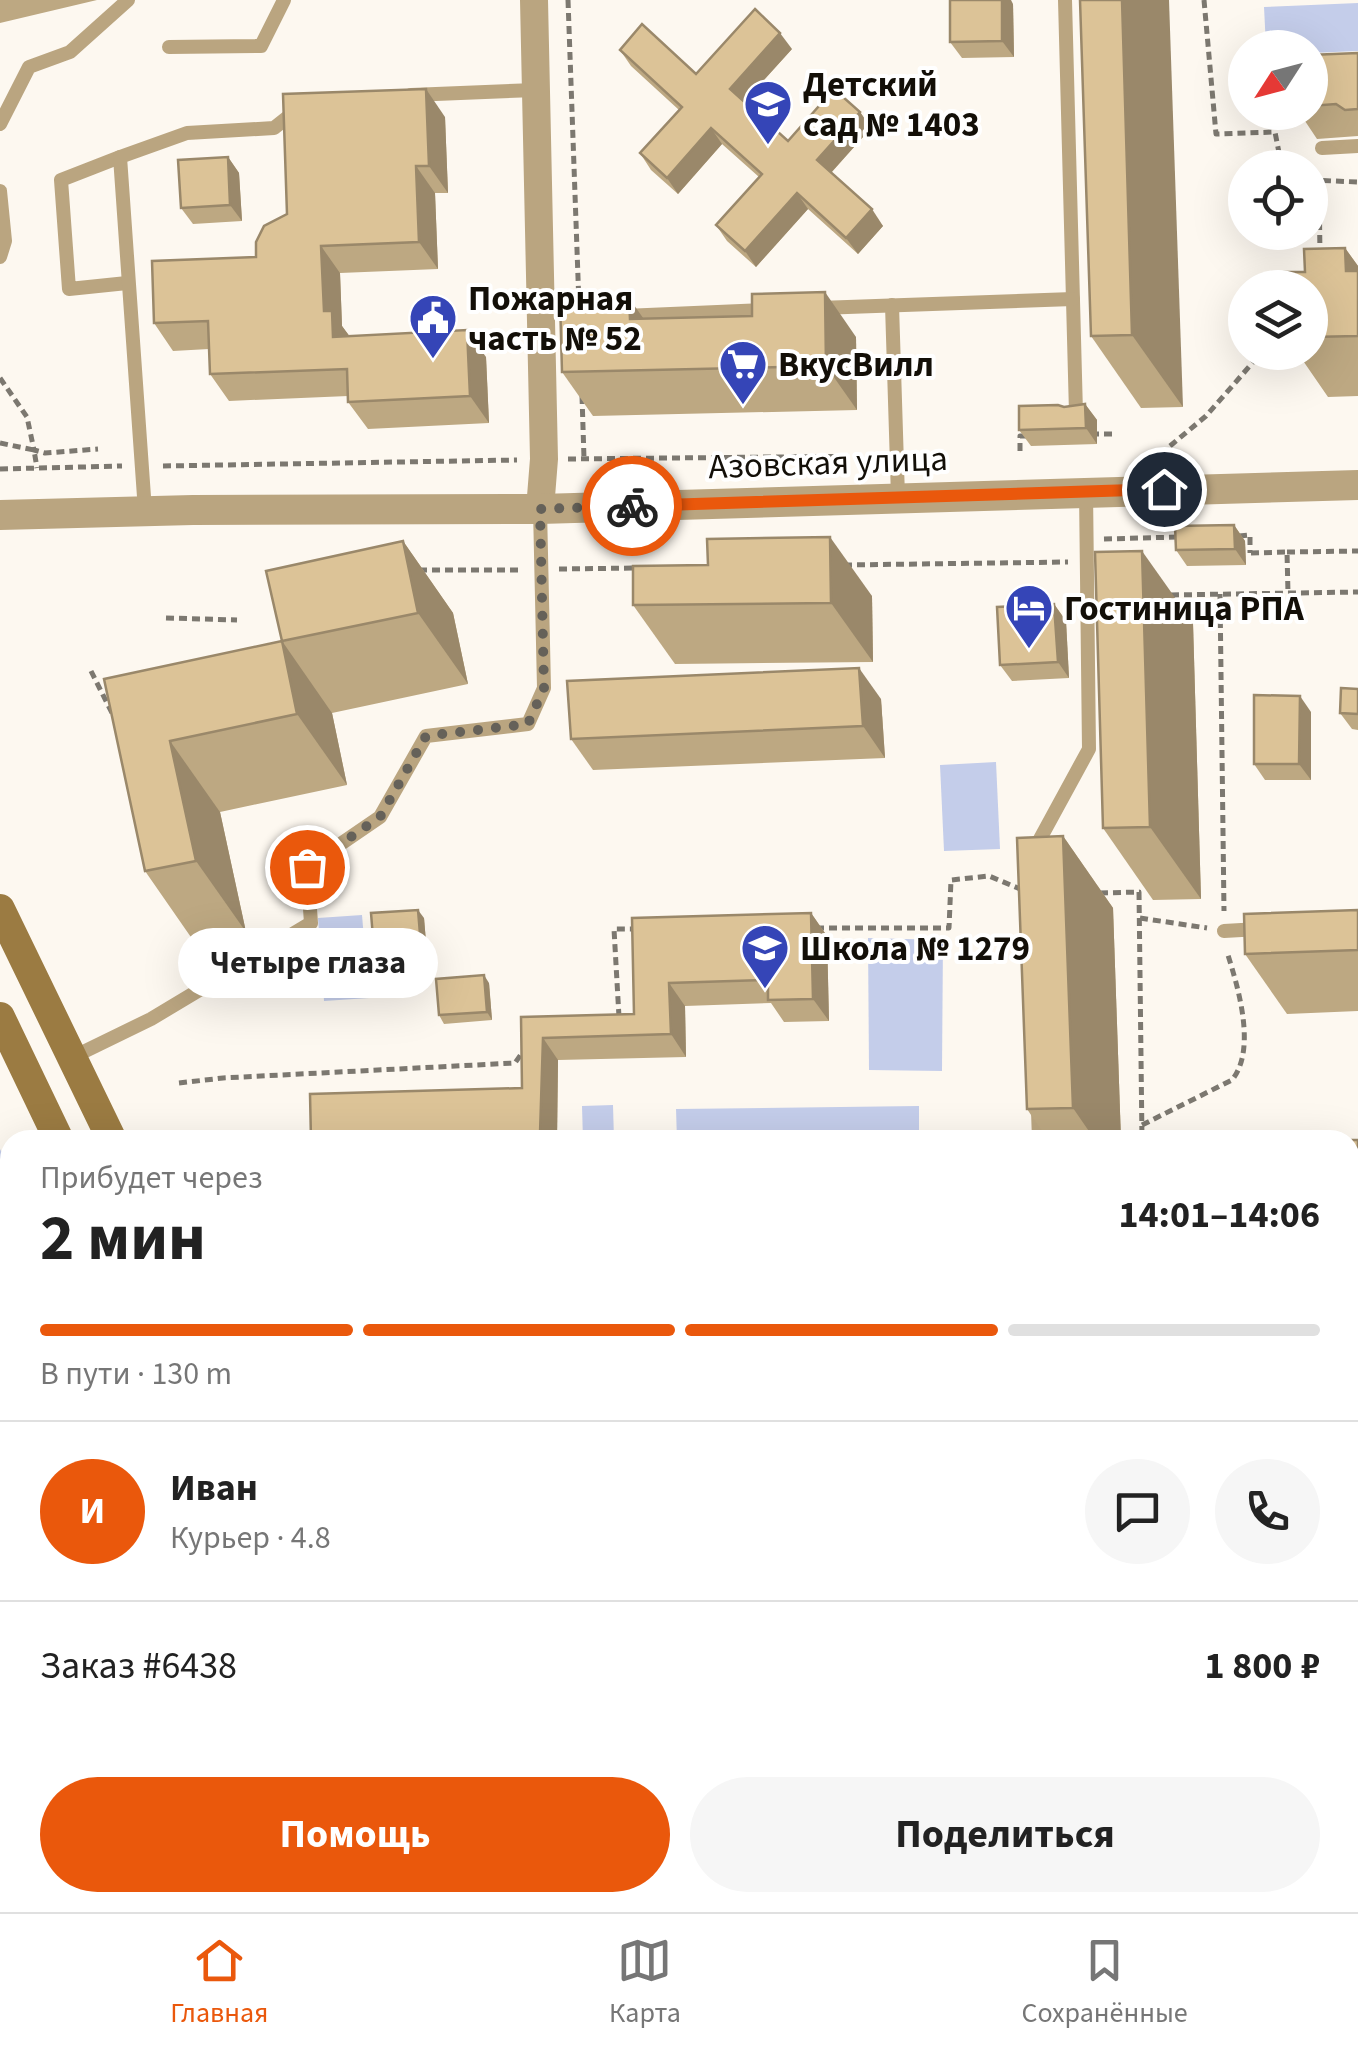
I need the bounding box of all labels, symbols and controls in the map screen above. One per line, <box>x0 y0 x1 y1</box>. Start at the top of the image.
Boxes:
north arrow <box>1228 30 1328 130</box>
map controls <box>1228 30 1328 370</box>
place label: Детский сад № 1403 <box>803 60 980 150</box>
school or university icon: Детский сад № 1403 <box>742 78 794 146</box>
button: locate <box>1228 150 1328 250</box>
button: layers <box>1228 270 1328 370</box>
place label: Пожарная часть № 52 <box>468 274 642 364</box>
public building icon: Пожарная часть № 52 <box>407 292 459 360</box>
supermarket icon: ВкусВилл <box>717 338 769 406</box>
place label: ВкусВилл <box>778 340 934 390</box>
street label: Азовская улица <box>707 434 949 492</box>
pin <box>1122 447 1207 532</box>
courier <box>582 456 682 556</box>
icon: home <box>1137 462 1192 517</box>
icon: bike <box>605 479 660 534</box>
hotel icon: Гостиница РПА <box>1003 582 1055 650</box>
place label: Гостиница РПА <box>1064 584 1305 634</box>
pin <box>265 825 350 910</box>
icon: bag <box>280 840 335 895</box>
school or university icon: Школа № 1279 <box>739 922 791 990</box>
place label: Школа № 1279 <box>800 924 1030 974</box>
callout: Четыре глаза <box>177 927 437 997</box>
text: Четыре глаза <box>210 940 406 986</box>
text: Прибудет через <box>40 1155 263 1201</box>
text: 14:01–14:06 <box>1118 1188 1320 1242</box>
text: 2 мин <box>40 1192 206 1285</box>
text: В пути · 130 m <box>40 1351 232 1397</box>
button: chat <box>1085 1459 1190 1564</box>
button: phone <box>1215 1459 1320 1564</box>
text: Иван <box>170 1461 258 1515</box>
text: И <box>80 1484 105 1538</box>
text: Курьер · 4.8 <box>170 1515 331 1561</box>
text: Заказ #6438 <box>40 1639 237 1693</box>
text: 1 800 ₽ <box>1204 1639 1320 1693</box>
button: Помощь <box>40 1777 670 1892</box>
button: Поделиться <box>690 1777 1320 1892</box>
tab: Главная <box>170 1933 269 2033</box>
tab: Карта <box>609 1933 681 2033</box>
tab: Сохранённые <box>1021 1933 1188 2033</box>

